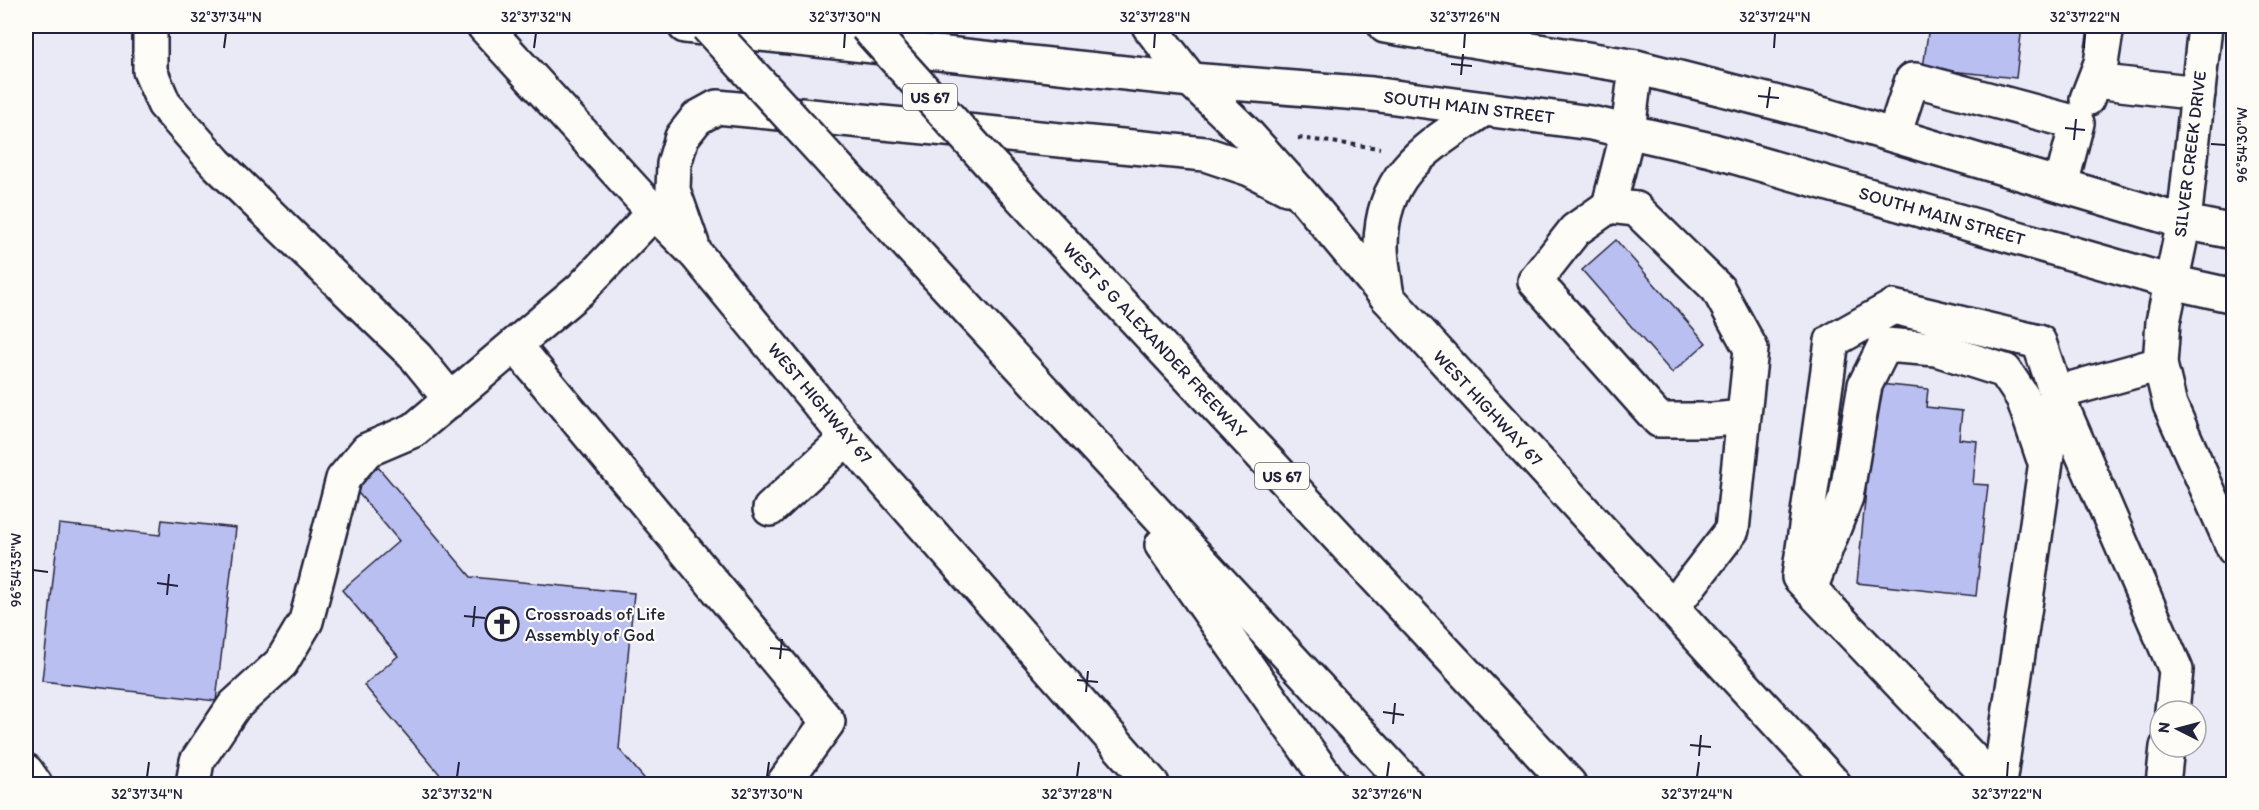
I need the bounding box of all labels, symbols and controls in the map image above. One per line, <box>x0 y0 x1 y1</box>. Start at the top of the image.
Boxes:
text: 32°37'34"N <box>190 8 262 26</box>
text: 32°37'32"N <box>501 8 571 26</box>
text: 32°37'30"N <box>809 8 881 26</box>
text: 32°37'28"N <box>1120 8 1190 26</box>
text: 32°37'26"N <box>1430 8 1500 26</box>
text: 32°37'24"N <box>1739 8 1811 26</box>
text: 32°37'22"N <box>2050 8 2120 26</box>
street label: SILVER CREEK DRIVE <box>2169 70 2211 238</box>
road number: US 67 <box>903 84 957 110</box>
street label: SOUTH MAIN STREET <box>1382 86 1556 128</box>
text: 96°54'30"W <box>2233 107 2251 183</box>
street label: SOUTH MAIN STREET <box>1856 182 2028 250</box>
street label: WEST S G ALEXANDER FREEWAY <box>1058 237 1252 443</box>
street label: WEST HIGHWAY 67 <box>763 338 877 468</box>
street label: WEST HIGHWAY 67 <box>1428 345 1548 471</box>
road number: US 67 <box>1255 463 1309 489</box>
text: 96°54'35"W <box>7 533 25 607</box>
place label: Crossroads of Life Assembly of God <box>525 603 665 646</box>
church icon: Crossroads of Life Assembly of God <box>484 606 520 642</box>
north arrow <box>2148 699 2208 759</box>
text: N <box>2154 721 2174 734</box>
text: 32°37'34"N <box>111 785 183 803</box>
text: 32°37'32"N <box>422 785 492 803</box>
text: 32°37'30"N <box>731 785 803 803</box>
text: 32°37'28"N <box>1042 785 1112 803</box>
text: 32°37'26"N <box>1352 785 1422 803</box>
text: 32°37'24"N <box>1661 785 1733 803</box>
text: 32°37'22"N <box>1972 785 2042 803</box>

